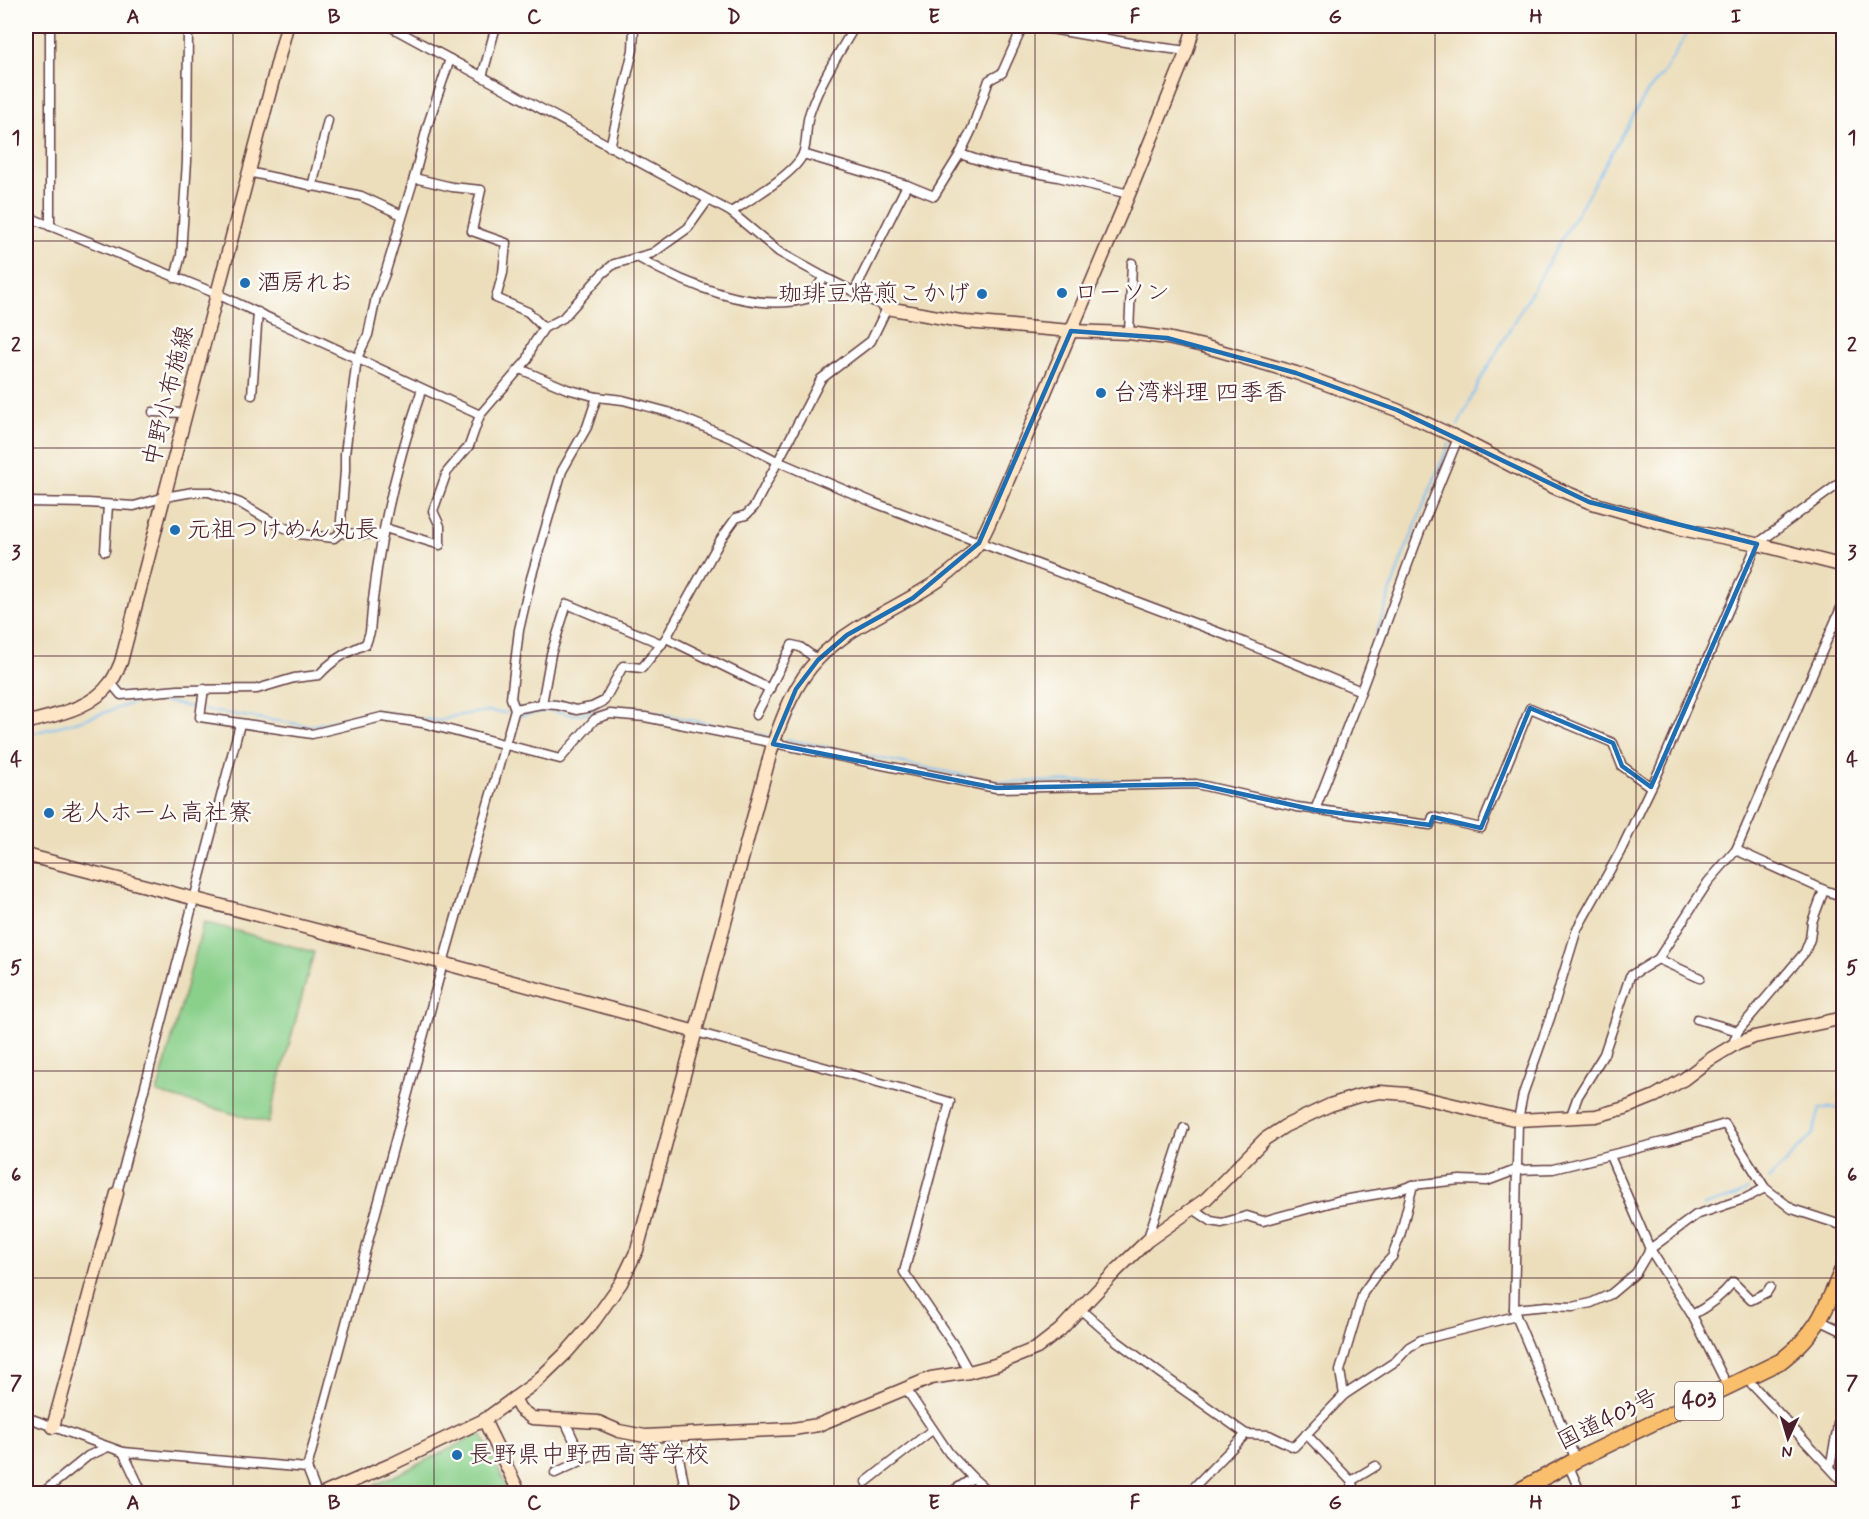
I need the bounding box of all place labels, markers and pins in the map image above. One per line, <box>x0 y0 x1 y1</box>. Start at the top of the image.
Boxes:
place label: 酒房れお <box>257 268 353 299</box>
marker: 酒房れお <box>238 276 252 290</box>
place label: ローソン <box>1074 278 1170 309</box>
place label: 珈琲豆焙煎こかげ <box>778 279 970 310</box>
marker: ローソン <box>1055 286 1069 300</box>
marker: 珈琲豆焙煎こかげ <box>975 287 989 301</box>
place label: 台湾料理 四季香 <box>1113 378 1287 409</box>
marker: 台湾料理 四季香 <box>1094 386 1108 400</box>
place label: 元祖つけめん丸長 <box>187 515 379 546</box>
marker: 元祖つけめん丸長 <box>168 523 182 537</box>
place label: 老人ホーム高社寮 <box>61 798 252 829</box>
marker: 老人ホーム高社寮 <box>42 806 56 820</box>
place label: 長野県中野西高等学校 <box>469 1440 709 1471</box>
marker: 長野県中野西高等学校 <box>450 1448 464 1462</box>

